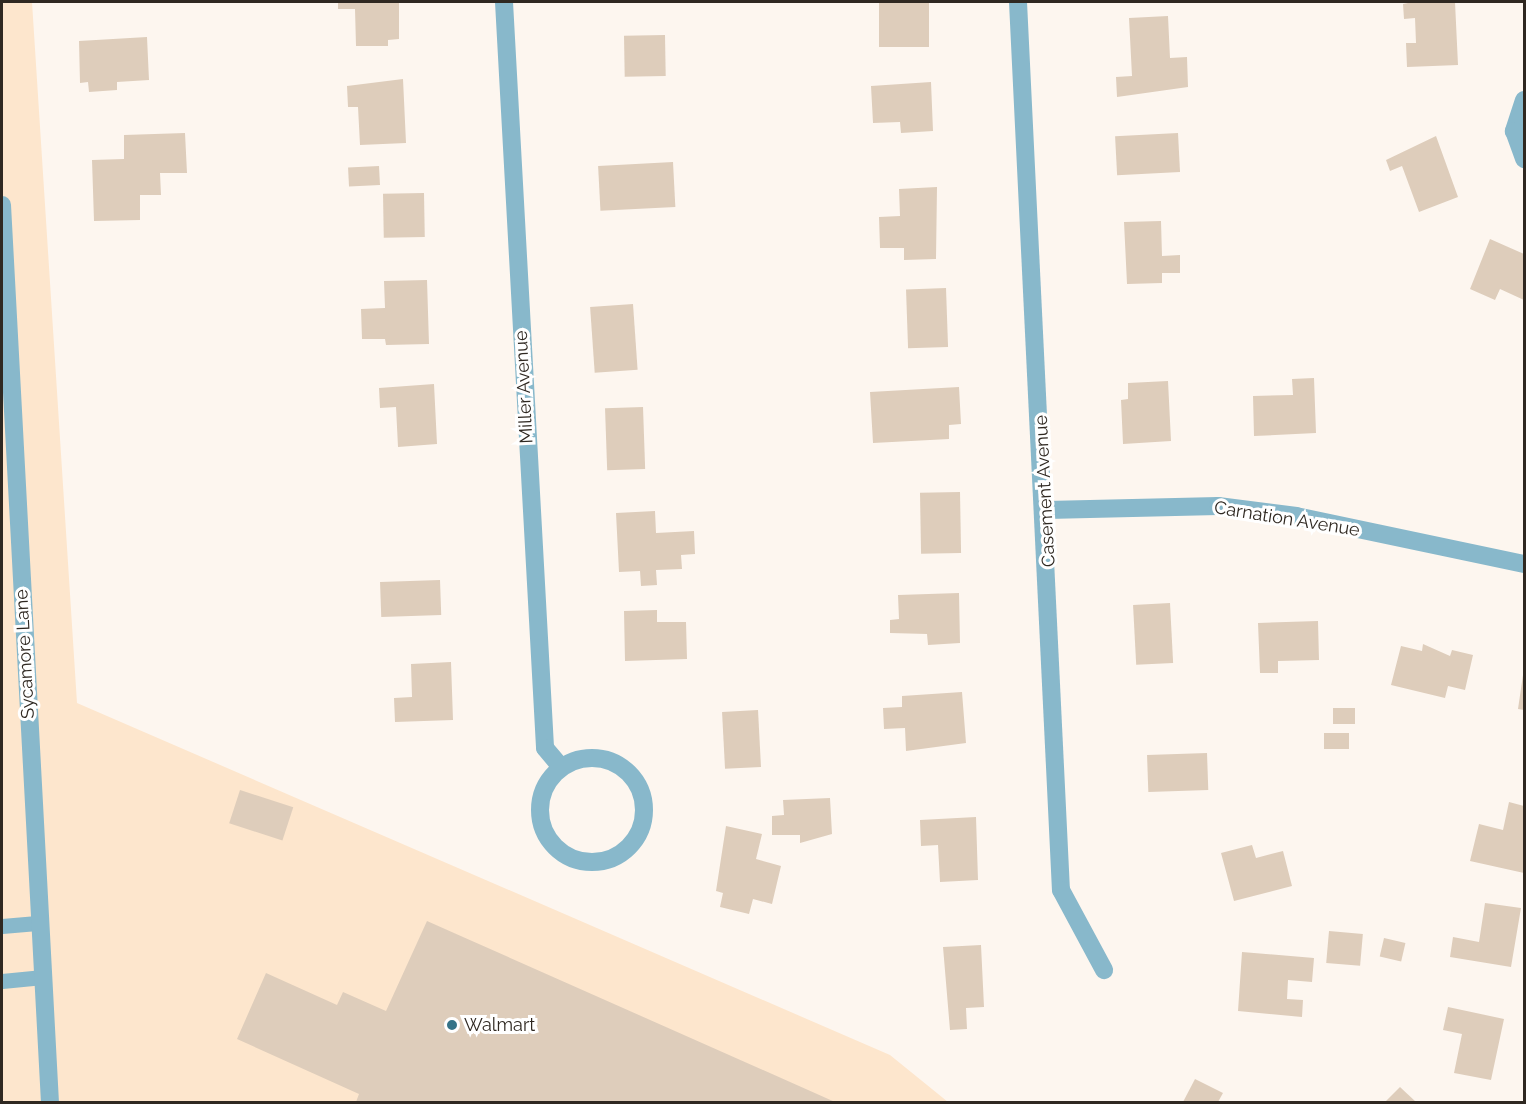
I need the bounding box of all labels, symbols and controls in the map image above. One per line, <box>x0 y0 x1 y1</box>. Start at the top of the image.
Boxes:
street label: Miller Avenue <box>510 329 538 445</box>
street label: Casement Avenue <box>1030 414 1060 568</box>
street label: Carnation Avenue <box>1212 497 1362 541</box>
street label: Sycamore Lane <box>11 589 39 719</box>
place label: Walmart <box>464 1014 535 1036</box>
marker: Walmart <box>445 1018 459 1032</box>

